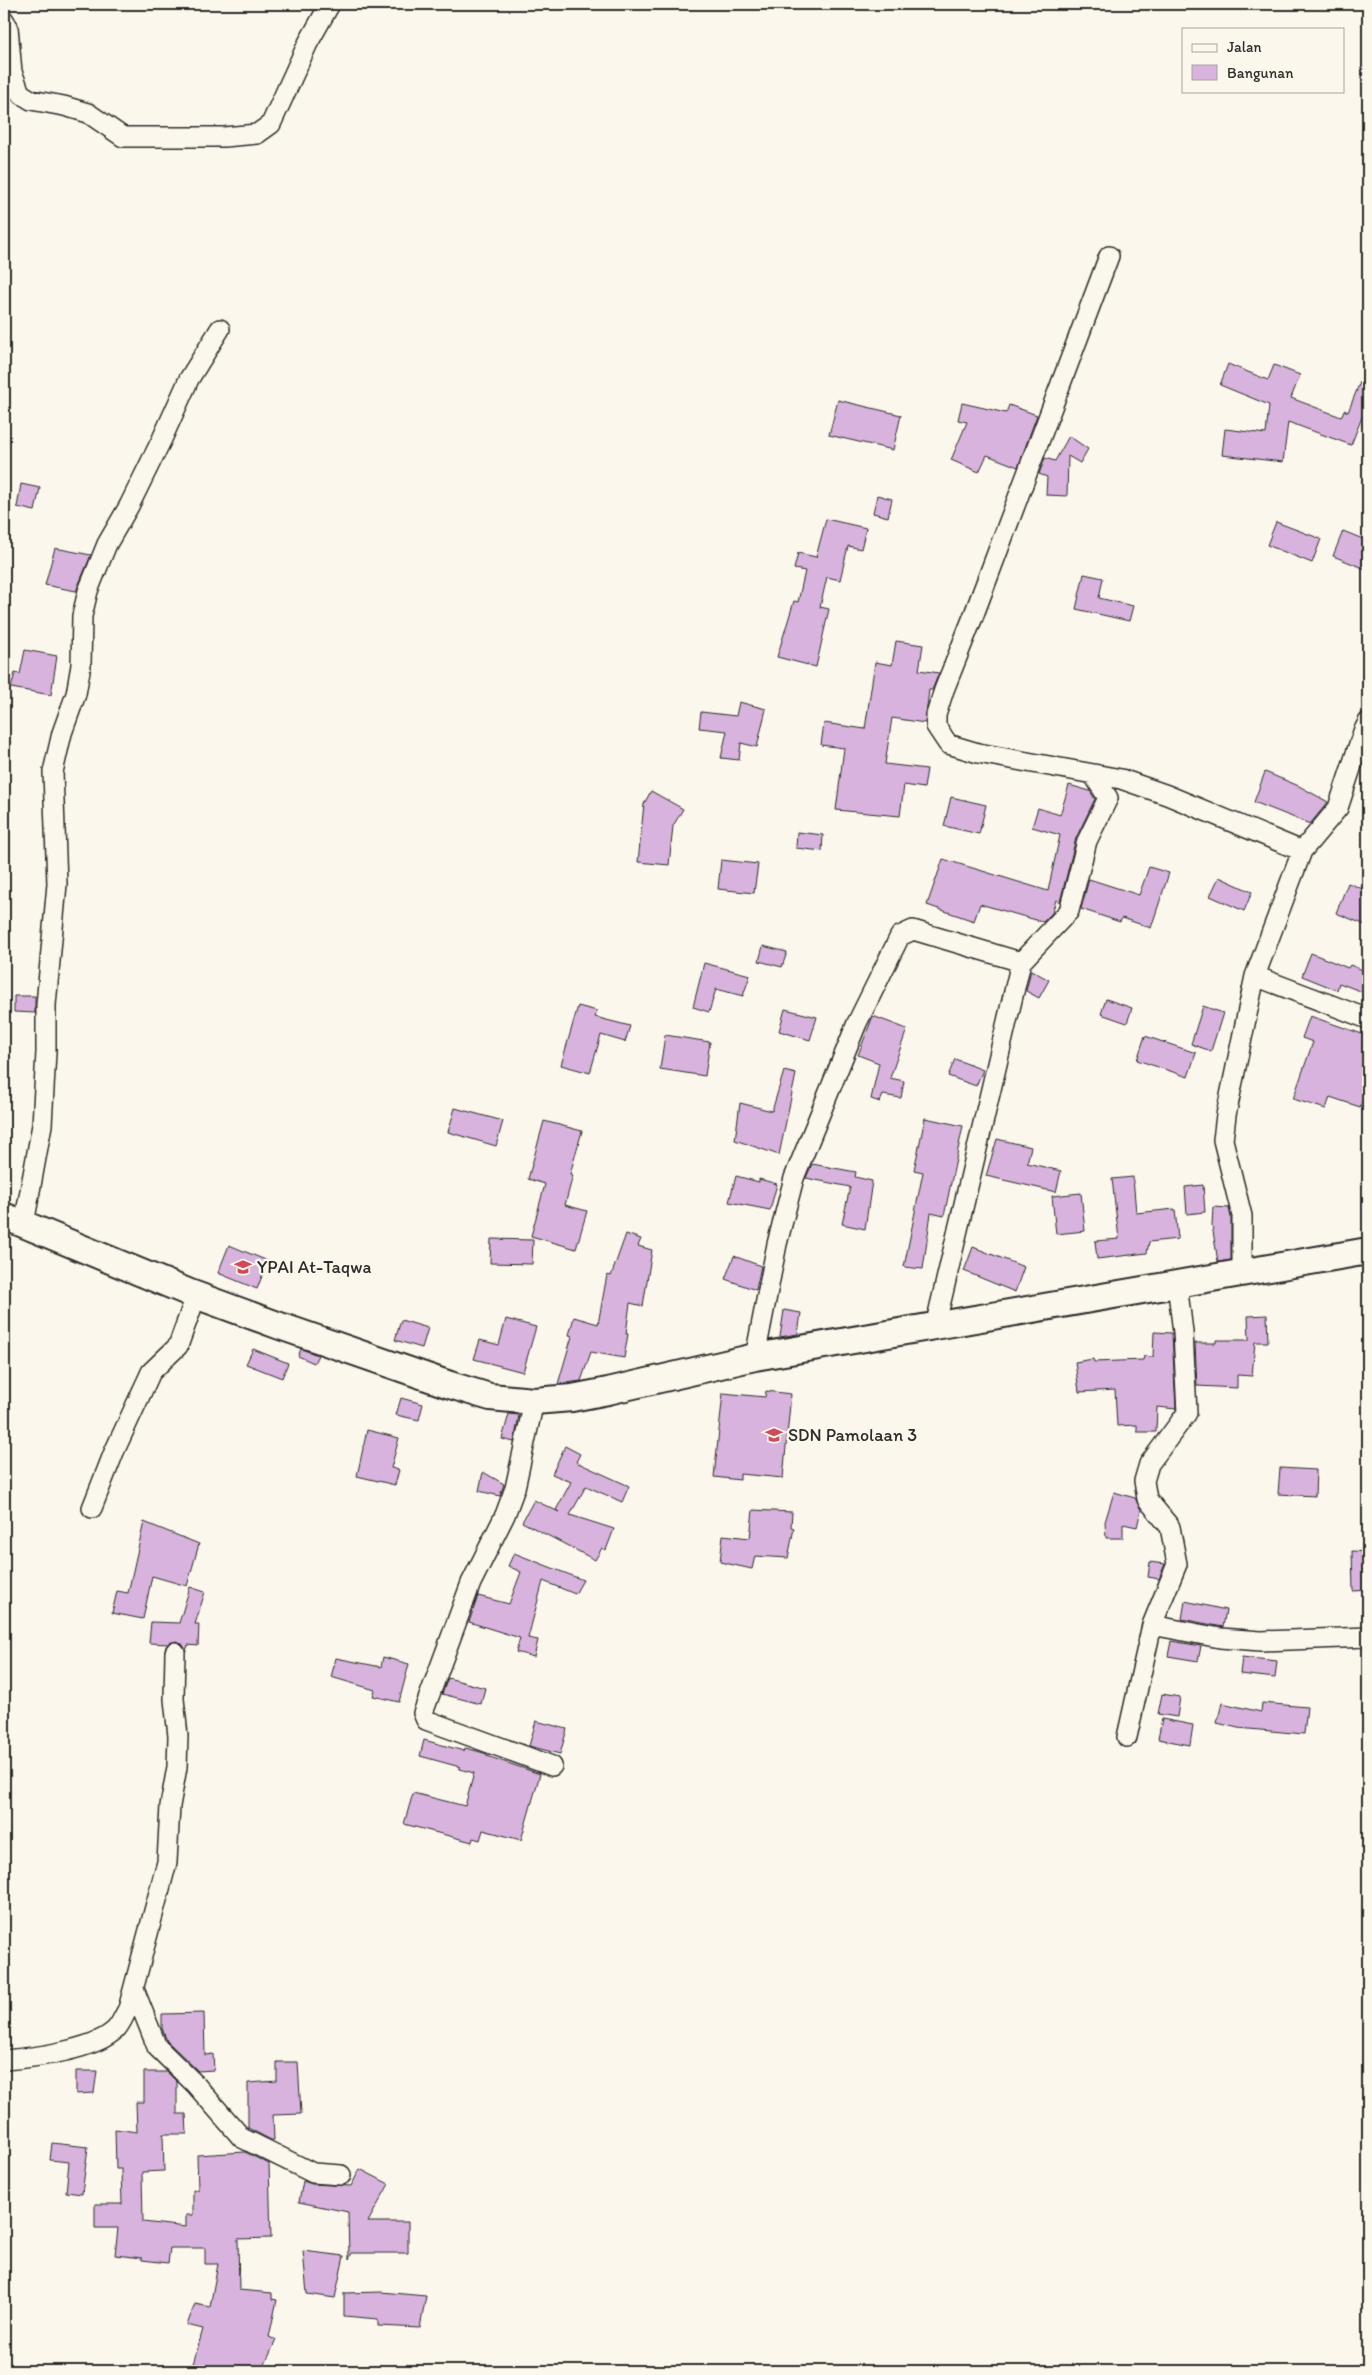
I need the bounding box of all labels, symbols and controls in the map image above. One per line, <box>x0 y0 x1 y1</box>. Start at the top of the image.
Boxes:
legend <box>1182 28 1344 92</box>
text: Jalan <box>1227 38 1261 56</box>
text: Bangunan <box>1227 64 1294 82</box>
place label: YPAI At-Taqwa <box>257 1256 371 1278</box>
school or university icon: YPAI At-Taqwa <box>233 1257 253 1277</box>
place label: SDN Pamolaan 3 <box>788 1424 917 1446</box>
school or university icon: SDN Pamolaan 3 <box>764 1425 784 1445</box>

